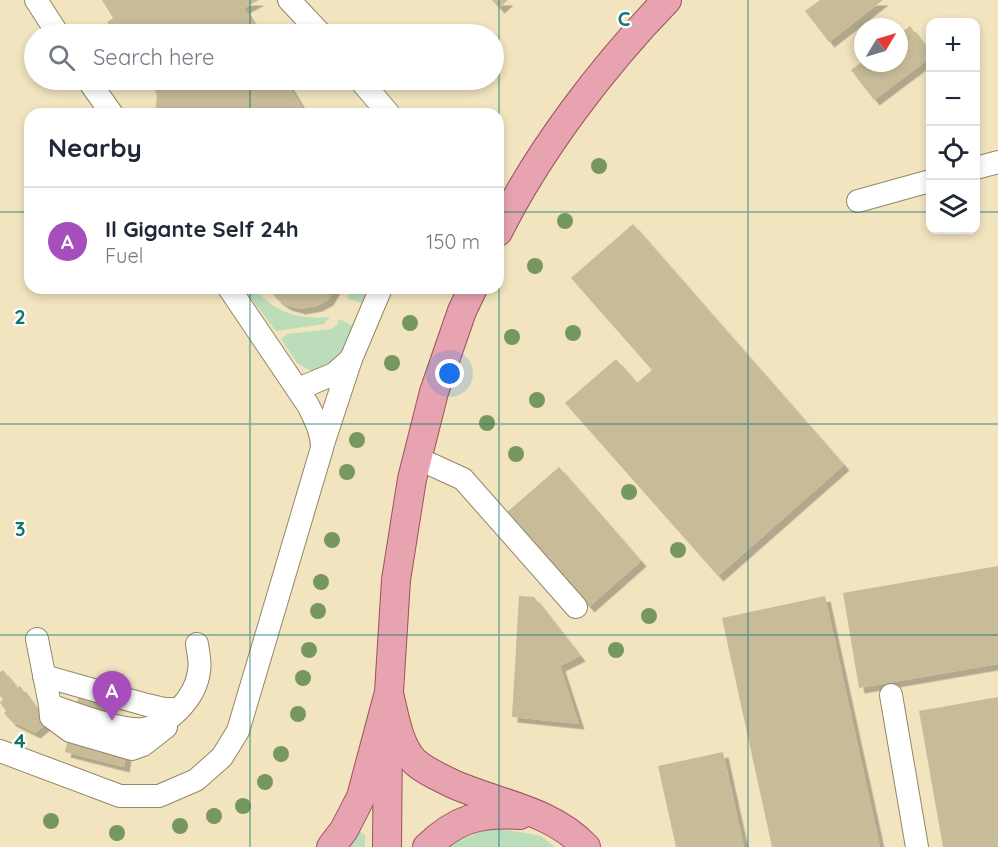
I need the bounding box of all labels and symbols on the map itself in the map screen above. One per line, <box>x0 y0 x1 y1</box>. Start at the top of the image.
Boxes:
text: C <box>618 6 631 31</box>
north arrow <box>854 18 908 72</box>
text: 2 <box>14 304 26 329</box>
your location <box>435 359 464 388</box>
text: 3 <box>15 516 25 541</box>
pin: A <box>92 672 132 721</box>
text: 4 <box>14 728 26 753</box>

